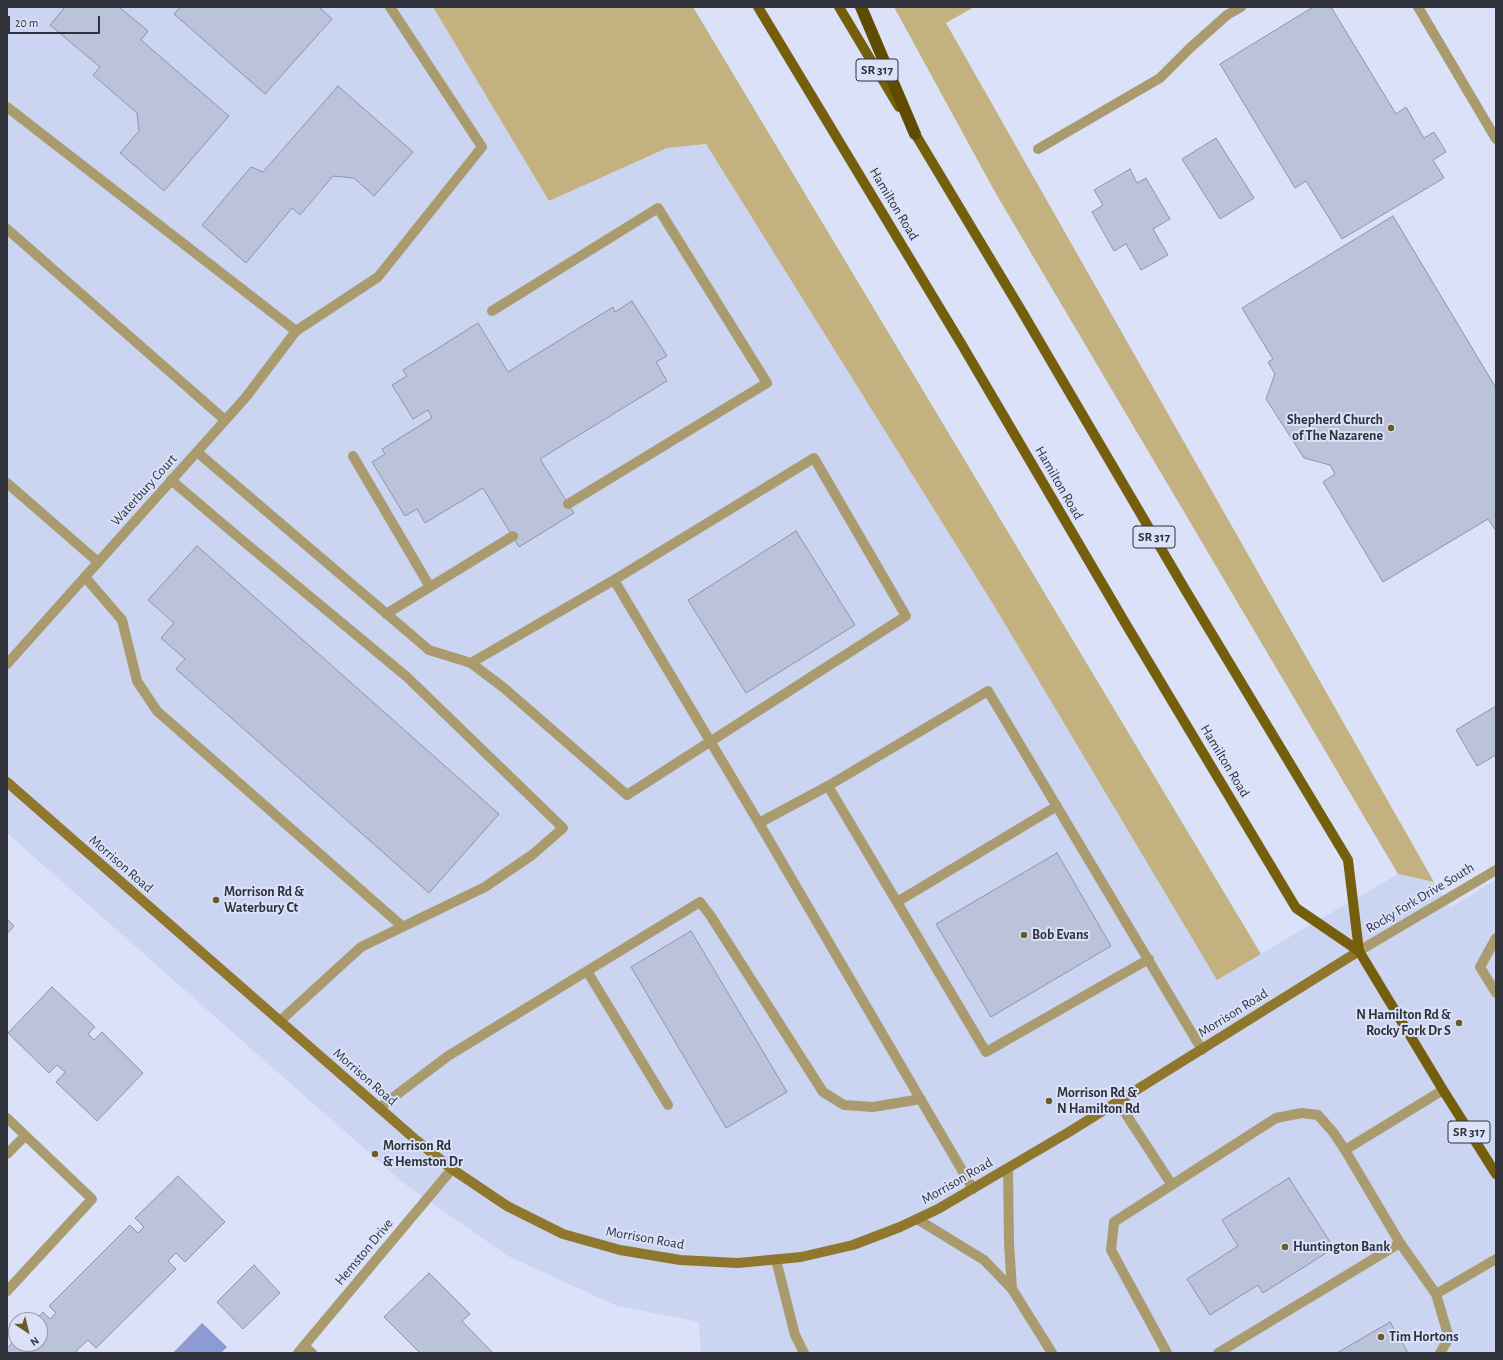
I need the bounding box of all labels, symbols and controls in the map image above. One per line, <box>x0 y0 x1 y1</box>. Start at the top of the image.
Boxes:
scale bar <box>10 8 102 34</box>
text: 20 m <box>15 17 38 29</box>
road number: SR 317 <box>856 59 898 81</box>
street label: Hamilton Road <box>866 165 922 243</box>
place label: Shepherd Church of The Nazarene <box>1287 412 1383 444</box>
marker: Shepherd Church of The Nazarene <box>1386 423 1396 433</box>
street label: Hamilton Road <box>1031 443 1087 523</box>
street label: Waterbury Court <box>107 451 181 529</box>
road number: SR 317 <box>1133 526 1175 548</box>
street label: Hamilton Road <box>1197 722 1253 800</box>
street label: Morrison Road <box>86 832 156 896</box>
street label: Rocky Fork Drive South <box>1363 859 1477 937</box>
place label: Morrison Rd & Waterbury Ct <box>224 884 304 916</box>
marker: Morrison Rd & Waterbury Ct <box>211 895 221 905</box>
place label: Bob Evans <box>1032 927 1089 943</box>
marker: Bob Evans <box>1019 930 1029 940</box>
street label: Morrison Road <box>1195 985 1271 1041</box>
place label: N Hamilton Rd & Rocky Fork Dr S <box>1356 1007 1451 1040</box>
marker: N Hamilton Rd & Rocky Fork Dr S <box>1454 1018 1464 1028</box>
street label: Morrison Road <box>330 1045 400 1109</box>
place label: Morrison Rd & N Hamilton Rd <box>1057 1085 1140 1118</box>
marker: Morrison Rd & N Hamilton Rd <box>1044 1096 1054 1106</box>
road number: SR 317 <box>1448 1121 1490 1143</box>
place label: Morrison Rd & Hemston Dr <box>383 1138 463 1170</box>
marker: Morrison Rd & Hemston Dr <box>370 1149 380 1159</box>
street label: Morrison Road <box>918 1154 996 1208</box>
street label: Hemston Drive <box>331 1215 397 1289</box>
street label: Morrison Road <box>605 1223 685 1253</box>
place label: Huntington Bank <box>1293 1239 1390 1255</box>
marker: Huntington Bank <box>1280 1242 1290 1252</box>
north arrow <box>8 1312 48 1352</box>
place label: Tim Hortons <box>1389 1329 1459 1345</box>
marker: Tim Hortons <box>1376 1332 1386 1342</box>
text: N <box>28 1335 41 1348</box>

